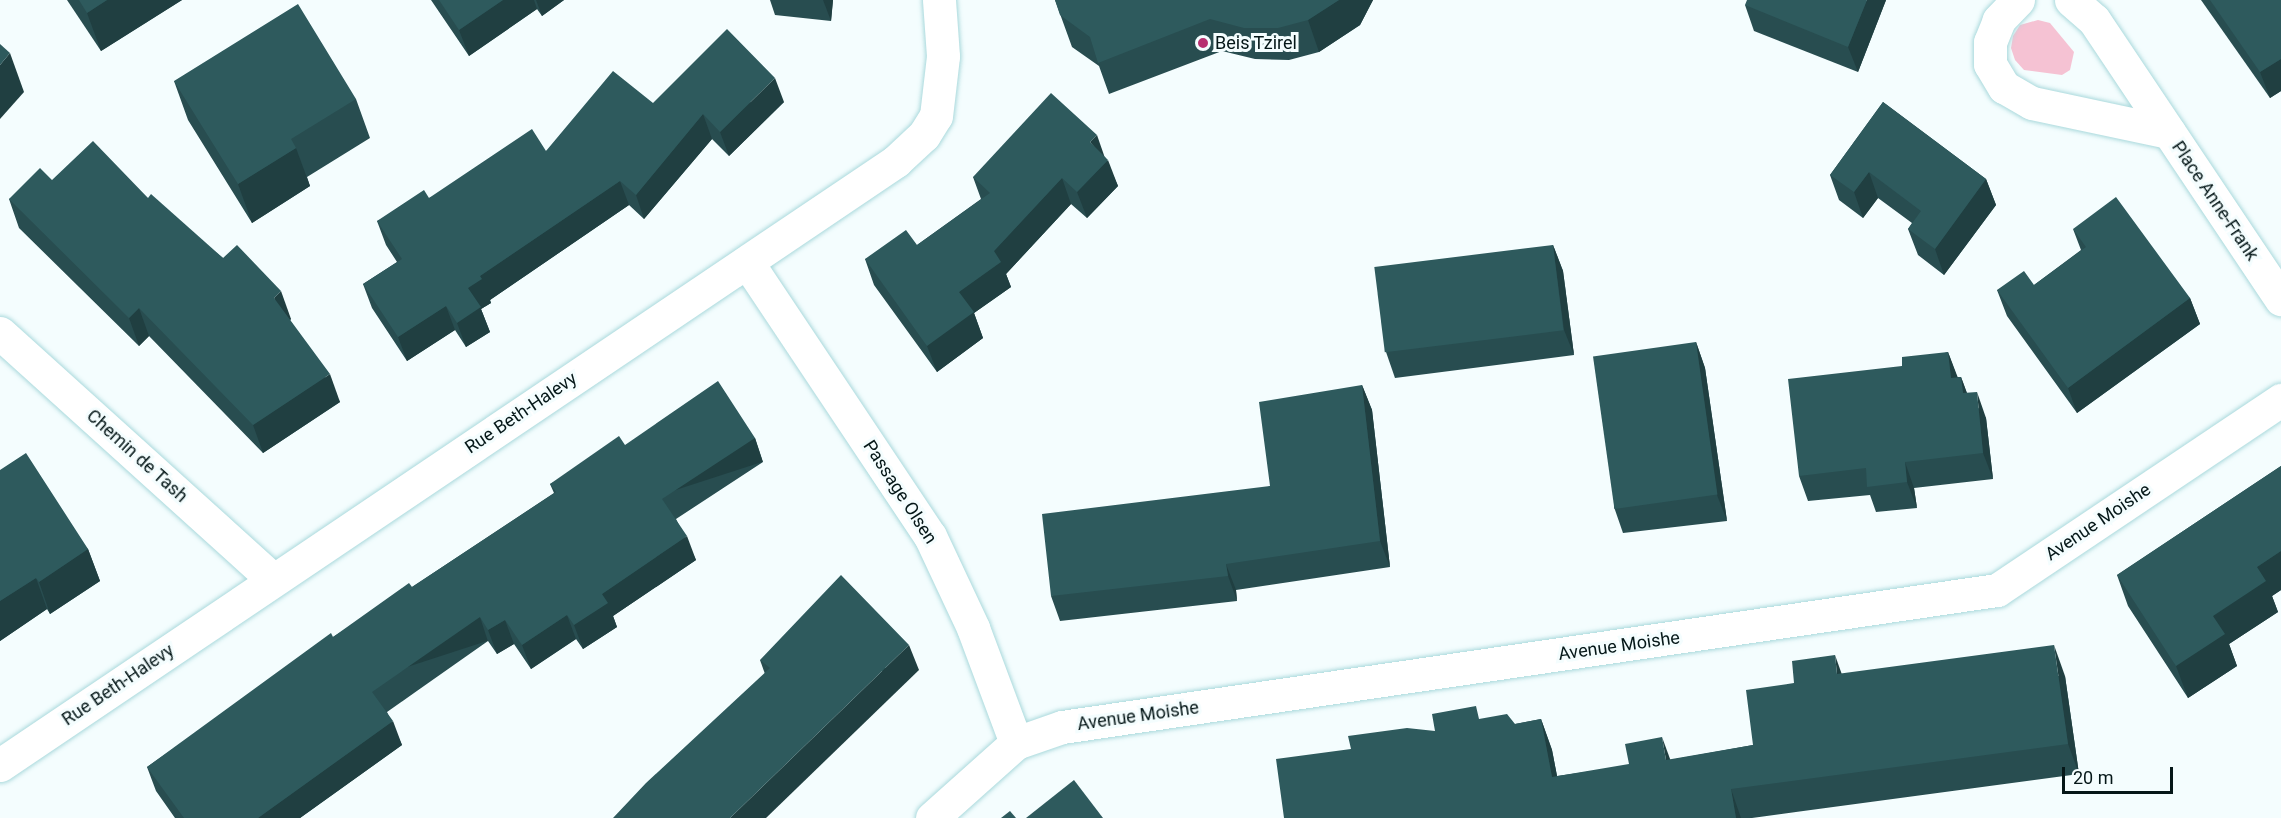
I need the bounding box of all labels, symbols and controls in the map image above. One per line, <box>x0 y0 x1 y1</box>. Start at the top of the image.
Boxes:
place label: Beis Tzirel <box>1215 32 1297 54</box>
marker: Beis Tzirel <box>1196 36 1210 50</box>
street label: Place Anne-Frank <box>2167 137 2263 265</box>
street label: Rue Beth-Halevy <box>461 368 581 458</box>
street label: Chemin de Tash <box>82 405 192 507</box>
street label: Passage Olsen <box>859 436 941 548</box>
street label: Avenue Moishe <box>2041 479 2155 565</box>
street label: Avenue Moishe <box>1557 627 1681 665</box>
street label: Rue Beth-Halevy <box>58 640 178 730</box>
street label: Avenue Moishe <box>1076 697 1200 735</box>
scale bar <box>2065 755 2176 793</box>
text: 20 m <box>2073 767 2113 788</box>

